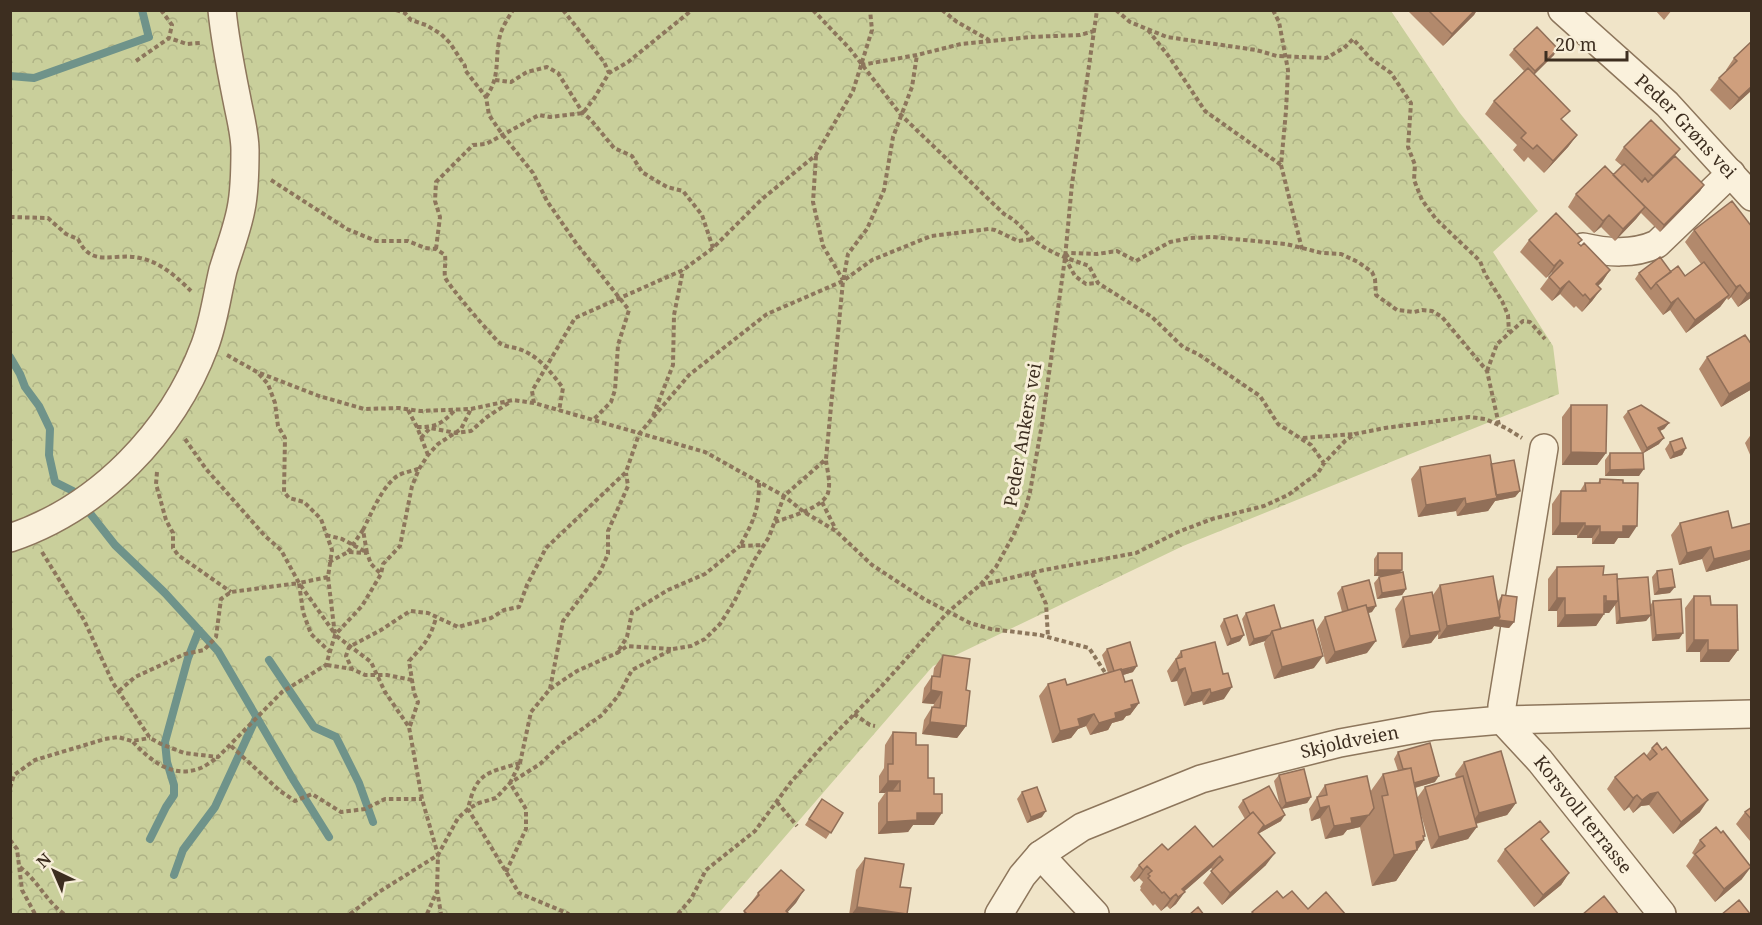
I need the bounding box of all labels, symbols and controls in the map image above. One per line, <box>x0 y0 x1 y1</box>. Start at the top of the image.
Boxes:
scale bar <box>1546 24 1627 62</box>
text: 20 m <box>1555 32 1597 56</box>
street label: Peder Grøns vei <box>1631 68 1742 183</box>
street label: Peder Ankers vei <box>998 361 1047 509</box>
street label: Skjoldveien <box>1298 719 1401 763</box>
street label: Korsvoll terrasse <box>1529 750 1638 878</box>
north arrow <box>24 841 84 901</box>
text: N <box>31 848 56 873</box>

